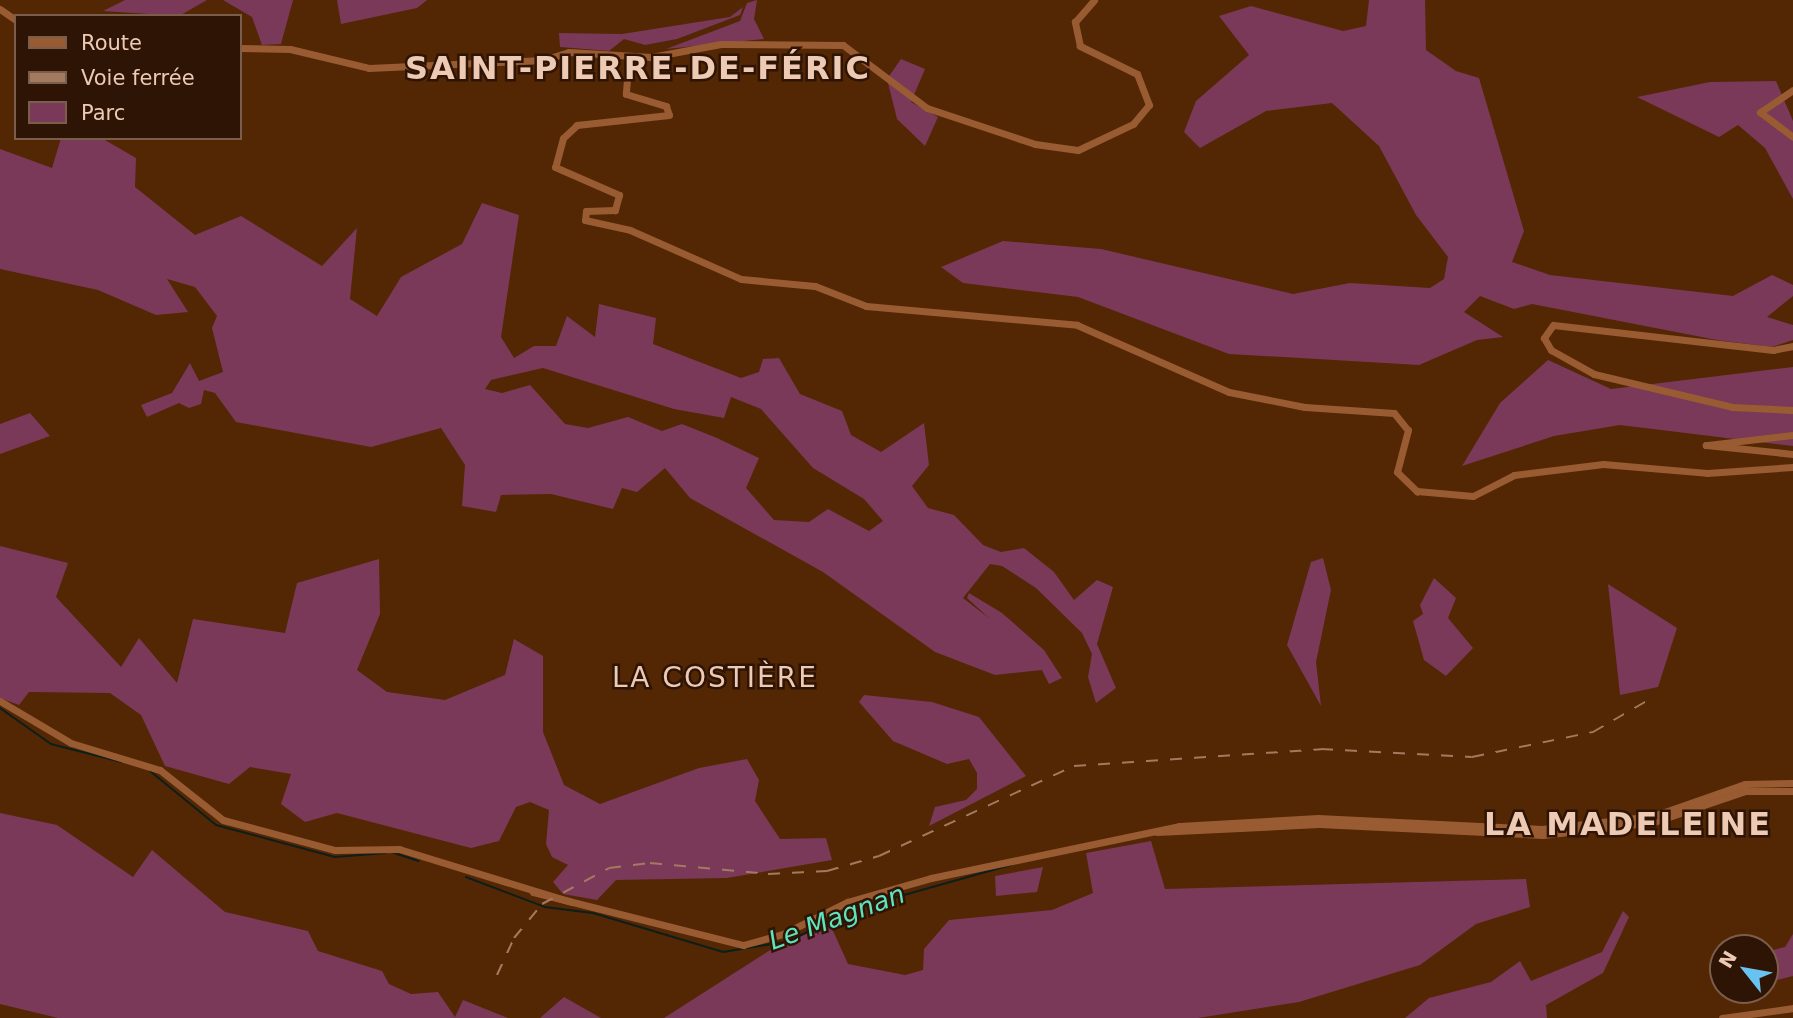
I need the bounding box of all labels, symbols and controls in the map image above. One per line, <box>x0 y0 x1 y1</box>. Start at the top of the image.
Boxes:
legend <box>14 14 242 140</box>
text: Route <box>81 31 142 55</box>
district label: SAINT-PIERRE-DE-FÉRIC <box>408 49 868 87</box>
text: Voie ferrée <box>81 66 195 90</box>
text: Parc <box>81 101 125 125</box>
district label: LA COSTIÈRE <box>613 661 817 695</box>
district label: LA MADELEINE <box>1485 805 1771 843</box>
water label: Le Magnan <box>765 879 909 957</box>
north arrow <box>1709 934 1779 1004</box>
text: N <box>1714 947 1741 972</box>

